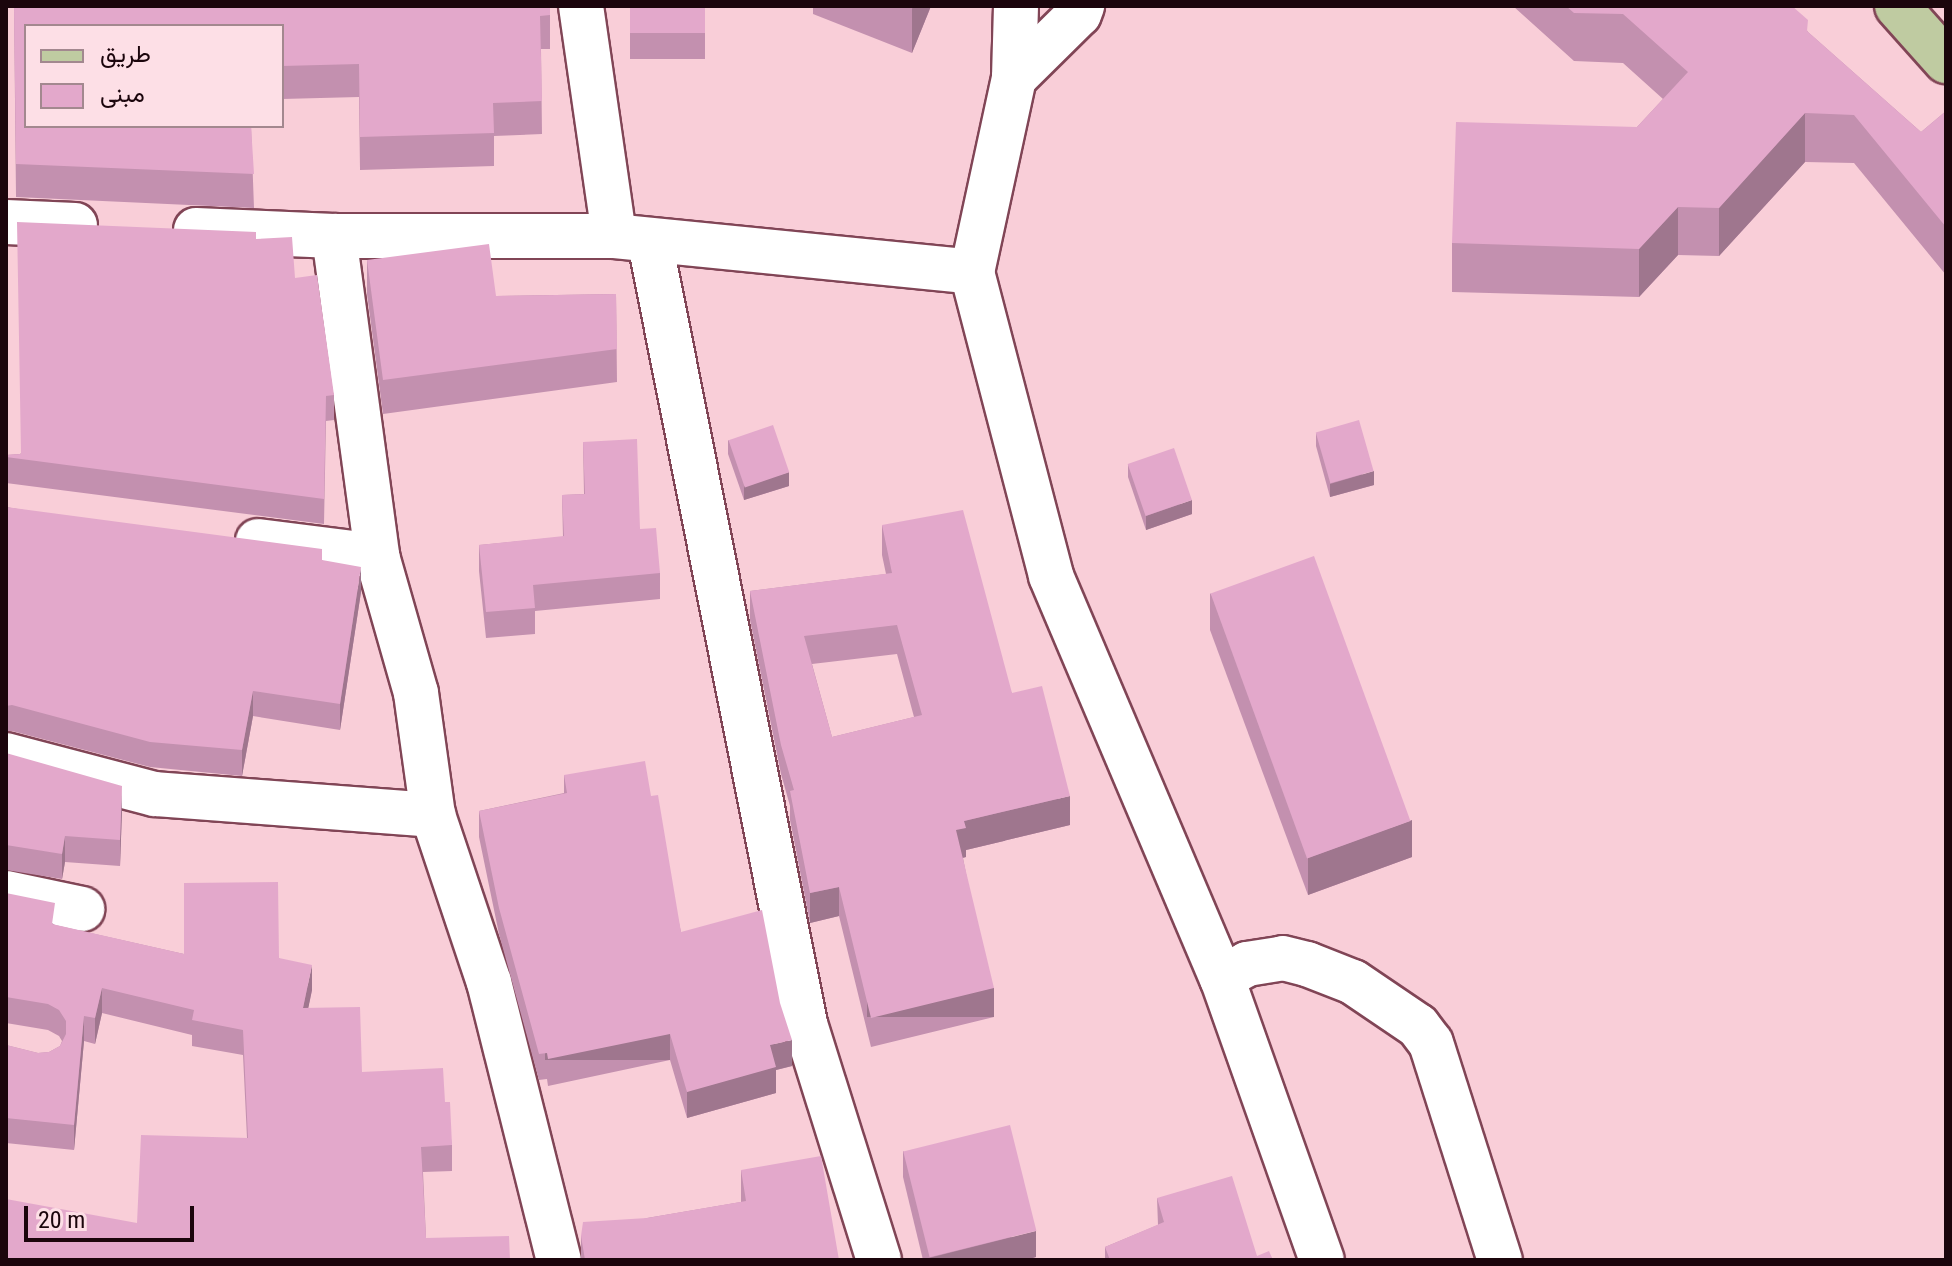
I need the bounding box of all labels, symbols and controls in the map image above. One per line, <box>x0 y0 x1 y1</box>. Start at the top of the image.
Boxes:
legend <box>24 24 284 128</box>
text: طريق <box>100 40 151 68</box>
text: مبنى <box>100 80 145 108</box>
scale bar <box>28 1190 198 1240</box>
text: 20 m <box>38 1206 85 1234</box>

